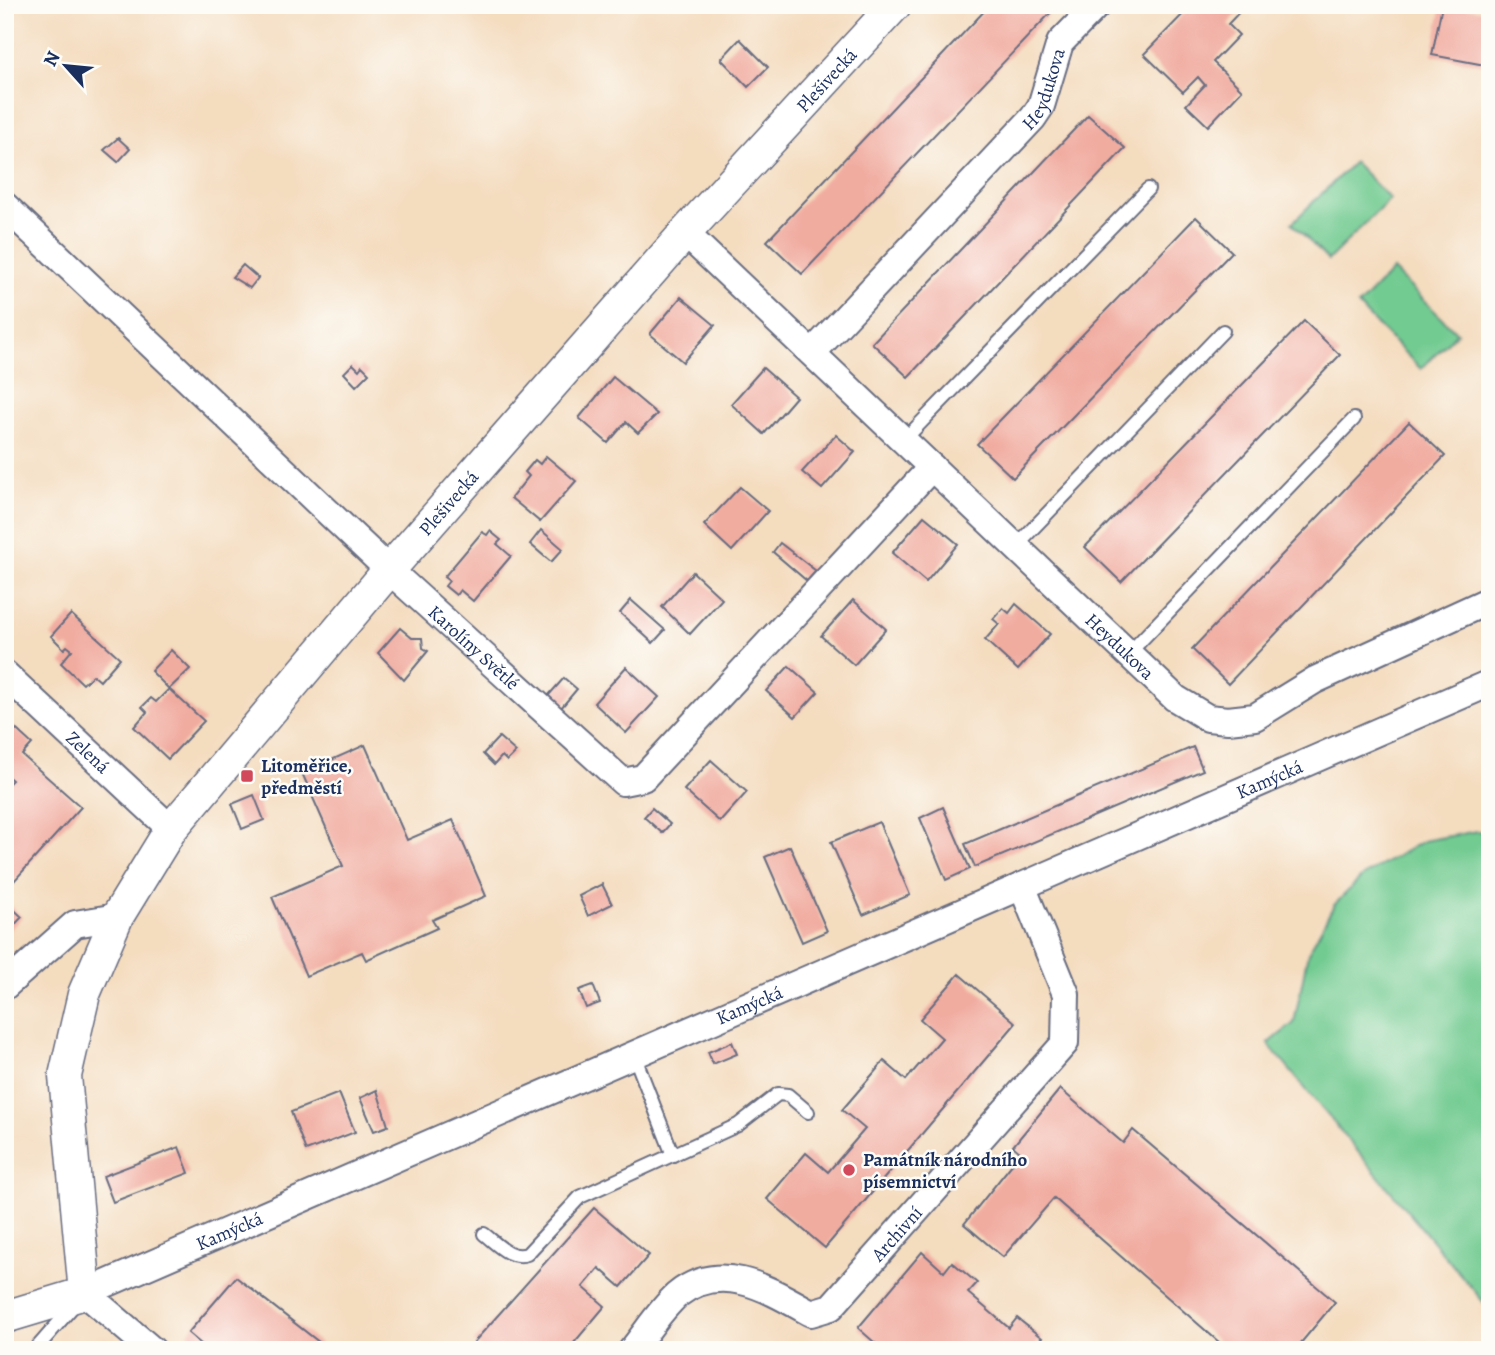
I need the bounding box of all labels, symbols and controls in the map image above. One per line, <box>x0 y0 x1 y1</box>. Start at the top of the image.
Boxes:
north arrow <box>32 32 102 102</box>
street label: Plešivecká <box>790 42 863 118</box>
street label: Heydukova <box>1016 45 1072 136</box>
text: N <box>37 47 67 71</box>
street label: Plešivecká <box>413 465 485 542</box>
street label: Karolíny Světlé <box>422 600 525 696</box>
street label: Heydukova <box>1079 608 1160 686</box>
street label: Zelená <box>60 726 115 780</box>
place label: Litoměřice, předměstí <box>261 753 352 801</box>
street label: Kamýcká <box>1232 754 1307 806</box>
marker: Litoměřice, předměstí <box>239 768 255 784</box>
street label: Kamýcká <box>712 980 787 1031</box>
place label: Památník národního písemnictví <box>863 1147 1027 1195</box>
marker: Památník národního písemnictví <box>841 1162 857 1178</box>
street label: Archivní <box>865 1201 929 1268</box>
street label: Kamýcká <box>192 1205 267 1257</box>

